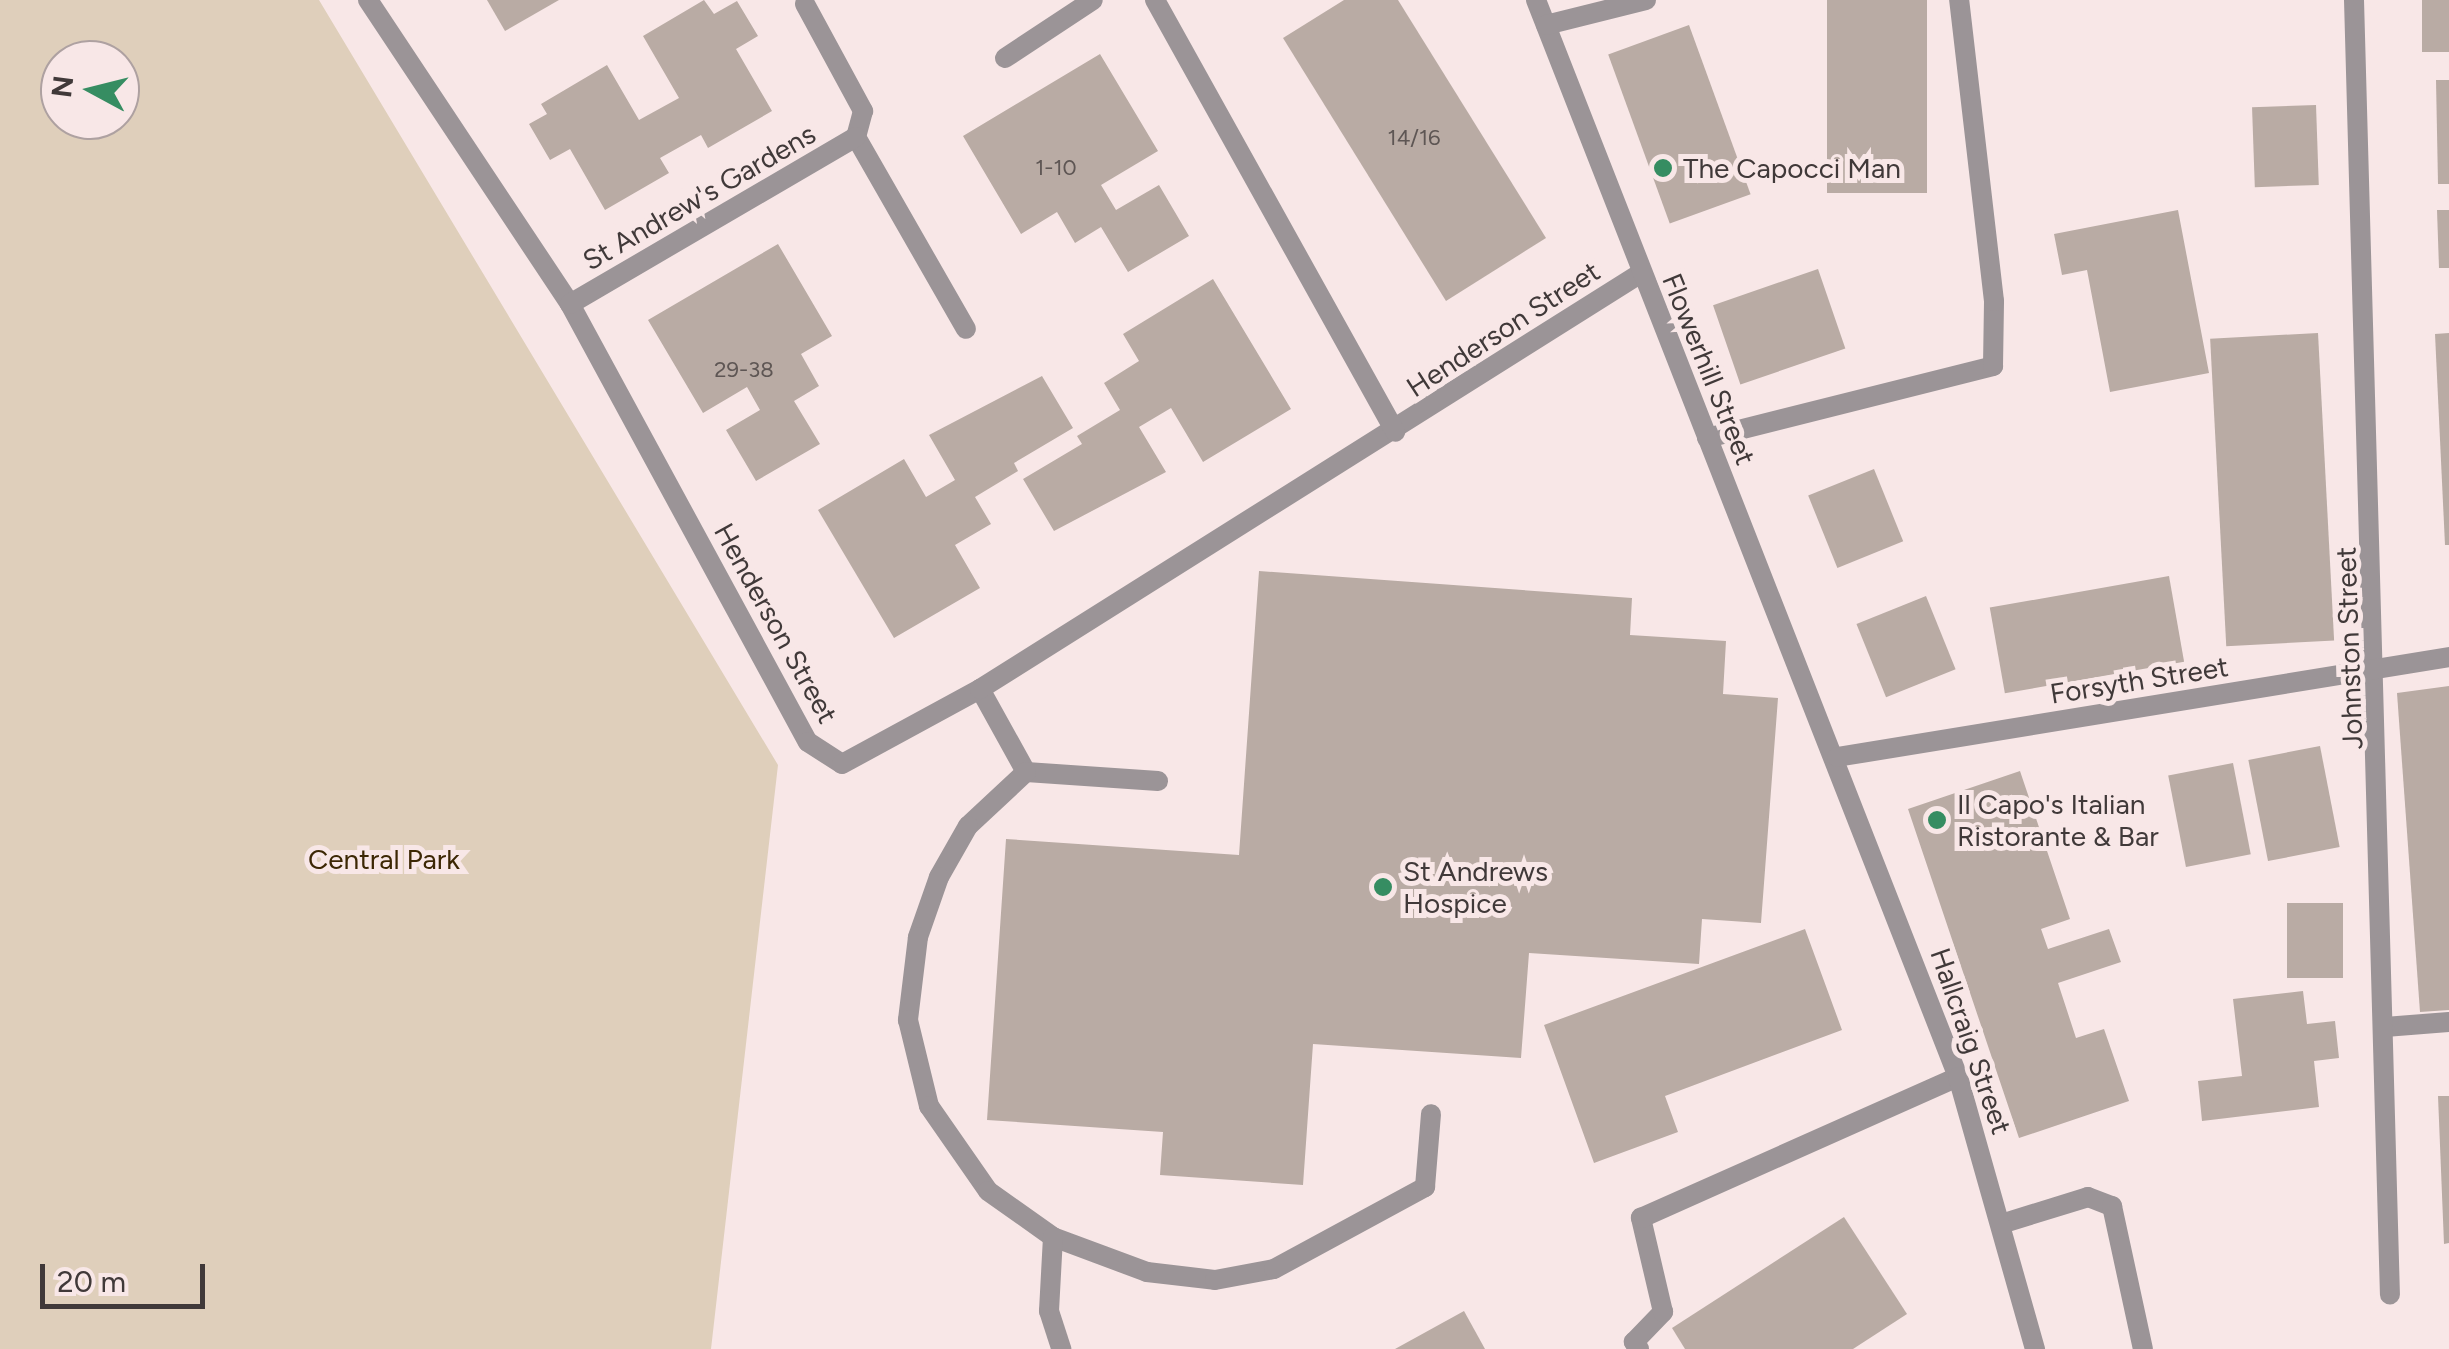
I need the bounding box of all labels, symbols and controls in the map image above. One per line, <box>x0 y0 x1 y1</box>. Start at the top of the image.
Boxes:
north arrow <box>40 40 140 140</box>
text: N <box>44 74 80 99</box>
street label: St Andrew's Gardens <box>577 117 821 277</box>
house number: 14/16 <box>1388 125 1440 151</box>
place label: The Capocci Man <box>1683 151 1901 185</box>
house number: 1-10 <box>1035 155 1077 181</box>
marker: The Capocci Man <box>1652 157 1674 179</box>
street label: Henderson Street <box>1400 254 1606 404</box>
street label: Flowerhill Street <box>1655 268 1763 470</box>
house number: 29-38 <box>714 357 774 383</box>
street label: Henderson Street <box>707 517 845 729</box>
street label: Johnston Street <box>2329 546 2369 750</box>
street label: Forsyth Street <box>2047 649 2231 711</box>
place label: Il Capo's Italian Ristorante & Bar <box>1957 787 2159 853</box>
marker: Il Capo's Italian Ristorante & Bar <box>1926 809 1948 831</box>
park label: Central Park <box>308 842 460 876</box>
place label: St Andrews Hospice <box>1403 854 1548 920</box>
marker: St Andrews Hospice <box>1372 876 1394 898</box>
street label: Hallcraig Street <box>1923 943 2019 1139</box>
scale bar <box>45 1244 210 1306</box>
text: 20 m <box>57 1263 126 1300</box>

